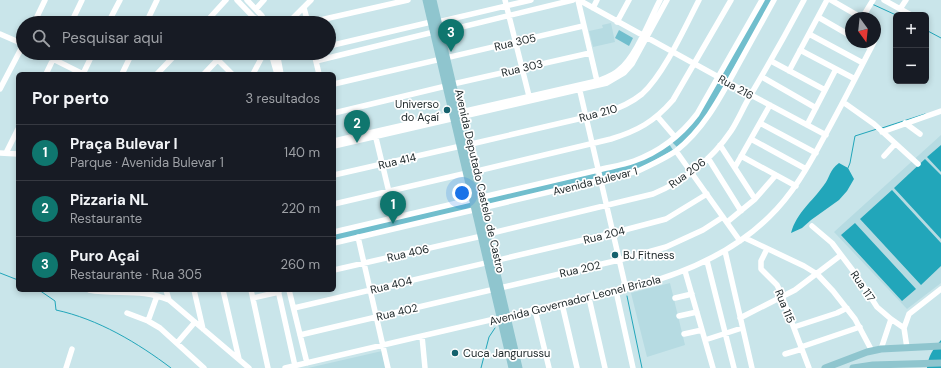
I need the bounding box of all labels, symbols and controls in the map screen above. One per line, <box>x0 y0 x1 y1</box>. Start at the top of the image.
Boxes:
north arrow <box>845 12 881 48</box>
map controls <box>893 12 929 84</box>
button: + <box>893 12 929 48</box>
search box <box>16 16 336 60</box>
pin: 3 <box>438 19 464 52</box>
icon: search <box>30 27 52 49</box>
text: Pesquisar aqui <box>62 28 163 48</box>
street label: Rua 305 <box>493 30 538 54</box>
button: − <box>893 48 929 84</box>
street label: Rua 303 <box>500 56 544 80</box>
street label: Rua 216 <box>716 72 756 102</box>
text: Por perto <box>32 87 109 109</box>
street label: Avenida Deputado Castelo de Castro <box>452 88 508 274</box>
text: 3 resultados <box>245 90 320 107</box>
place label: Universo do Açaí <box>395 97 440 124</box>
street label: Rua 210 <box>577 101 619 125</box>
marker: Universo do Açaí <box>442 105 452 115</box>
pin: 2 <box>344 110 370 143</box>
text: Praça Bulevar I <box>70 134 178 154</box>
text: 1 <box>43 144 47 161</box>
text: 140 m <box>284 144 320 161</box>
street label: Rua 414 <box>377 150 418 172</box>
text: Parque · Avenida Bulevar 1 <box>70 154 224 171</box>
street label: Rua 206 <box>666 155 708 191</box>
street label: Avenida Bulevar 1 <box>551 164 639 198</box>
your location <box>452 183 472 203</box>
text: Pizzaria NL <box>70 190 149 210</box>
pin: 1 <box>380 191 406 224</box>
text: 2 <box>41 200 49 217</box>
text: 220 m <box>281 200 320 217</box>
text: Restaurante <box>70 210 142 227</box>
street label: Rua 204 <box>582 223 626 247</box>
street label: Rua 406 <box>386 241 431 265</box>
text: Puro Açai <box>70 246 139 266</box>
place label: BJ Fitness <box>623 248 675 262</box>
marker: BJ Fitness <box>610 250 620 260</box>
text: 3 <box>41 256 49 273</box>
text: 260 m <box>280 256 320 273</box>
street label: Rua 202 <box>558 257 602 281</box>
text: Restaurante · Rua 305 <box>70 266 202 283</box>
street label: Rua 117 <box>848 268 879 304</box>
street label: Avenida Governador Leonel Brizola <box>488 272 662 328</box>
street label: Rua 404 <box>369 273 414 297</box>
street label: Rua 115 <box>772 287 798 325</box>
street label: Rua 402 <box>375 300 419 324</box>
place label: Cuca Jangurussu <box>463 346 550 360</box>
marker: Cuca Jangurussu <box>450 348 460 358</box>

